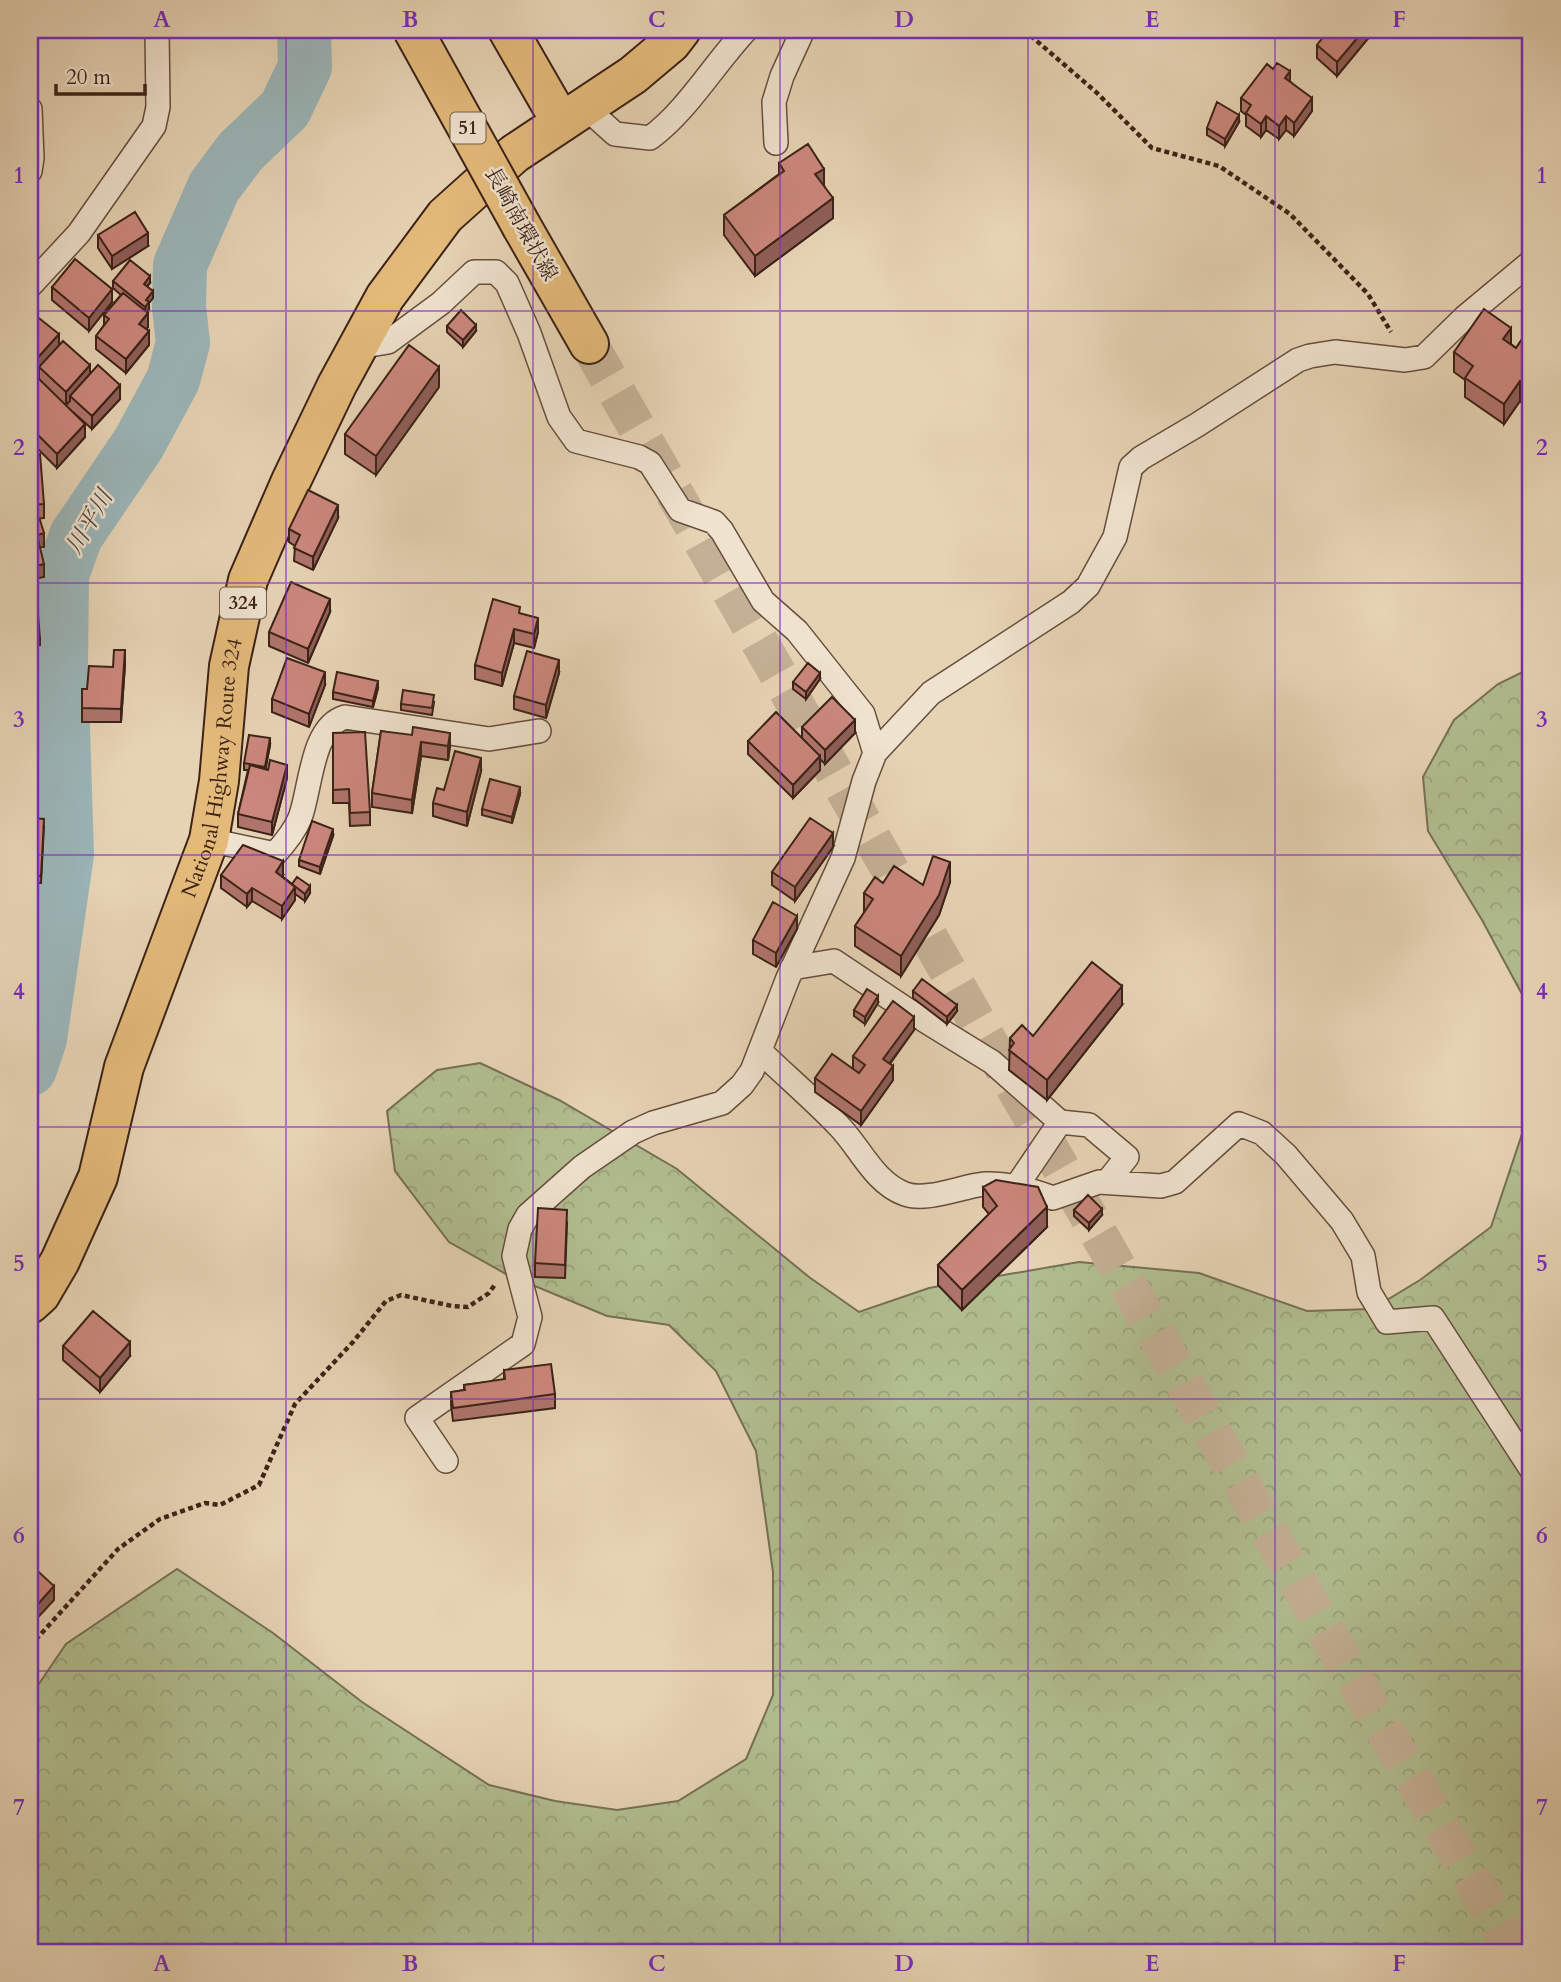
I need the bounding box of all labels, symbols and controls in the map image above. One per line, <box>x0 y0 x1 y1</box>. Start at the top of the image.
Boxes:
text: A <box>153 4 171 35</box>
text: B <box>402 4 418 35</box>
text: C <box>648 4 666 35</box>
text: D <box>894 4 914 35</box>
text: E <box>1145 4 1159 35</box>
text: F <box>1392 4 1406 35</box>
scale bar <box>56 52 145 96</box>
text: 20 m <box>66 63 111 92</box>
road number: 51 <box>450 112 486 144</box>
text: 1 <box>13 160 25 191</box>
text: 1 <box>1536 160 1548 191</box>
street label: 長崎南環状線 <box>478 162 564 286</box>
text: 2 <box>13 432 25 463</box>
text: 2 <box>1536 432 1548 463</box>
water label: 川平川 <box>58 482 121 560</box>
road number: 324 <box>220 588 266 618</box>
street label: National Highway Route 324 <box>174 635 249 902</box>
text: 3 <box>13 704 25 735</box>
text: 3 <box>1536 704 1548 735</box>
text: 4 <box>13 976 25 1007</box>
text: 4 <box>1536 976 1548 1007</box>
text: 5 <box>13 1248 25 1279</box>
text: 5 <box>1536 1248 1548 1279</box>
text: 6 <box>13 1520 25 1551</box>
text: 6 <box>1536 1520 1548 1551</box>
text: 7 <box>13 1792 25 1823</box>
text: 7 <box>1536 1792 1548 1823</box>
text: A <box>153 1948 171 1979</box>
text: B <box>402 1948 418 1979</box>
text: C <box>648 1948 666 1979</box>
text: D <box>894 1948 914 1979</box>
text: E <box>1145 1948 1159 1979</box>
text: F <box>1392 1948 1406 1979</box>

